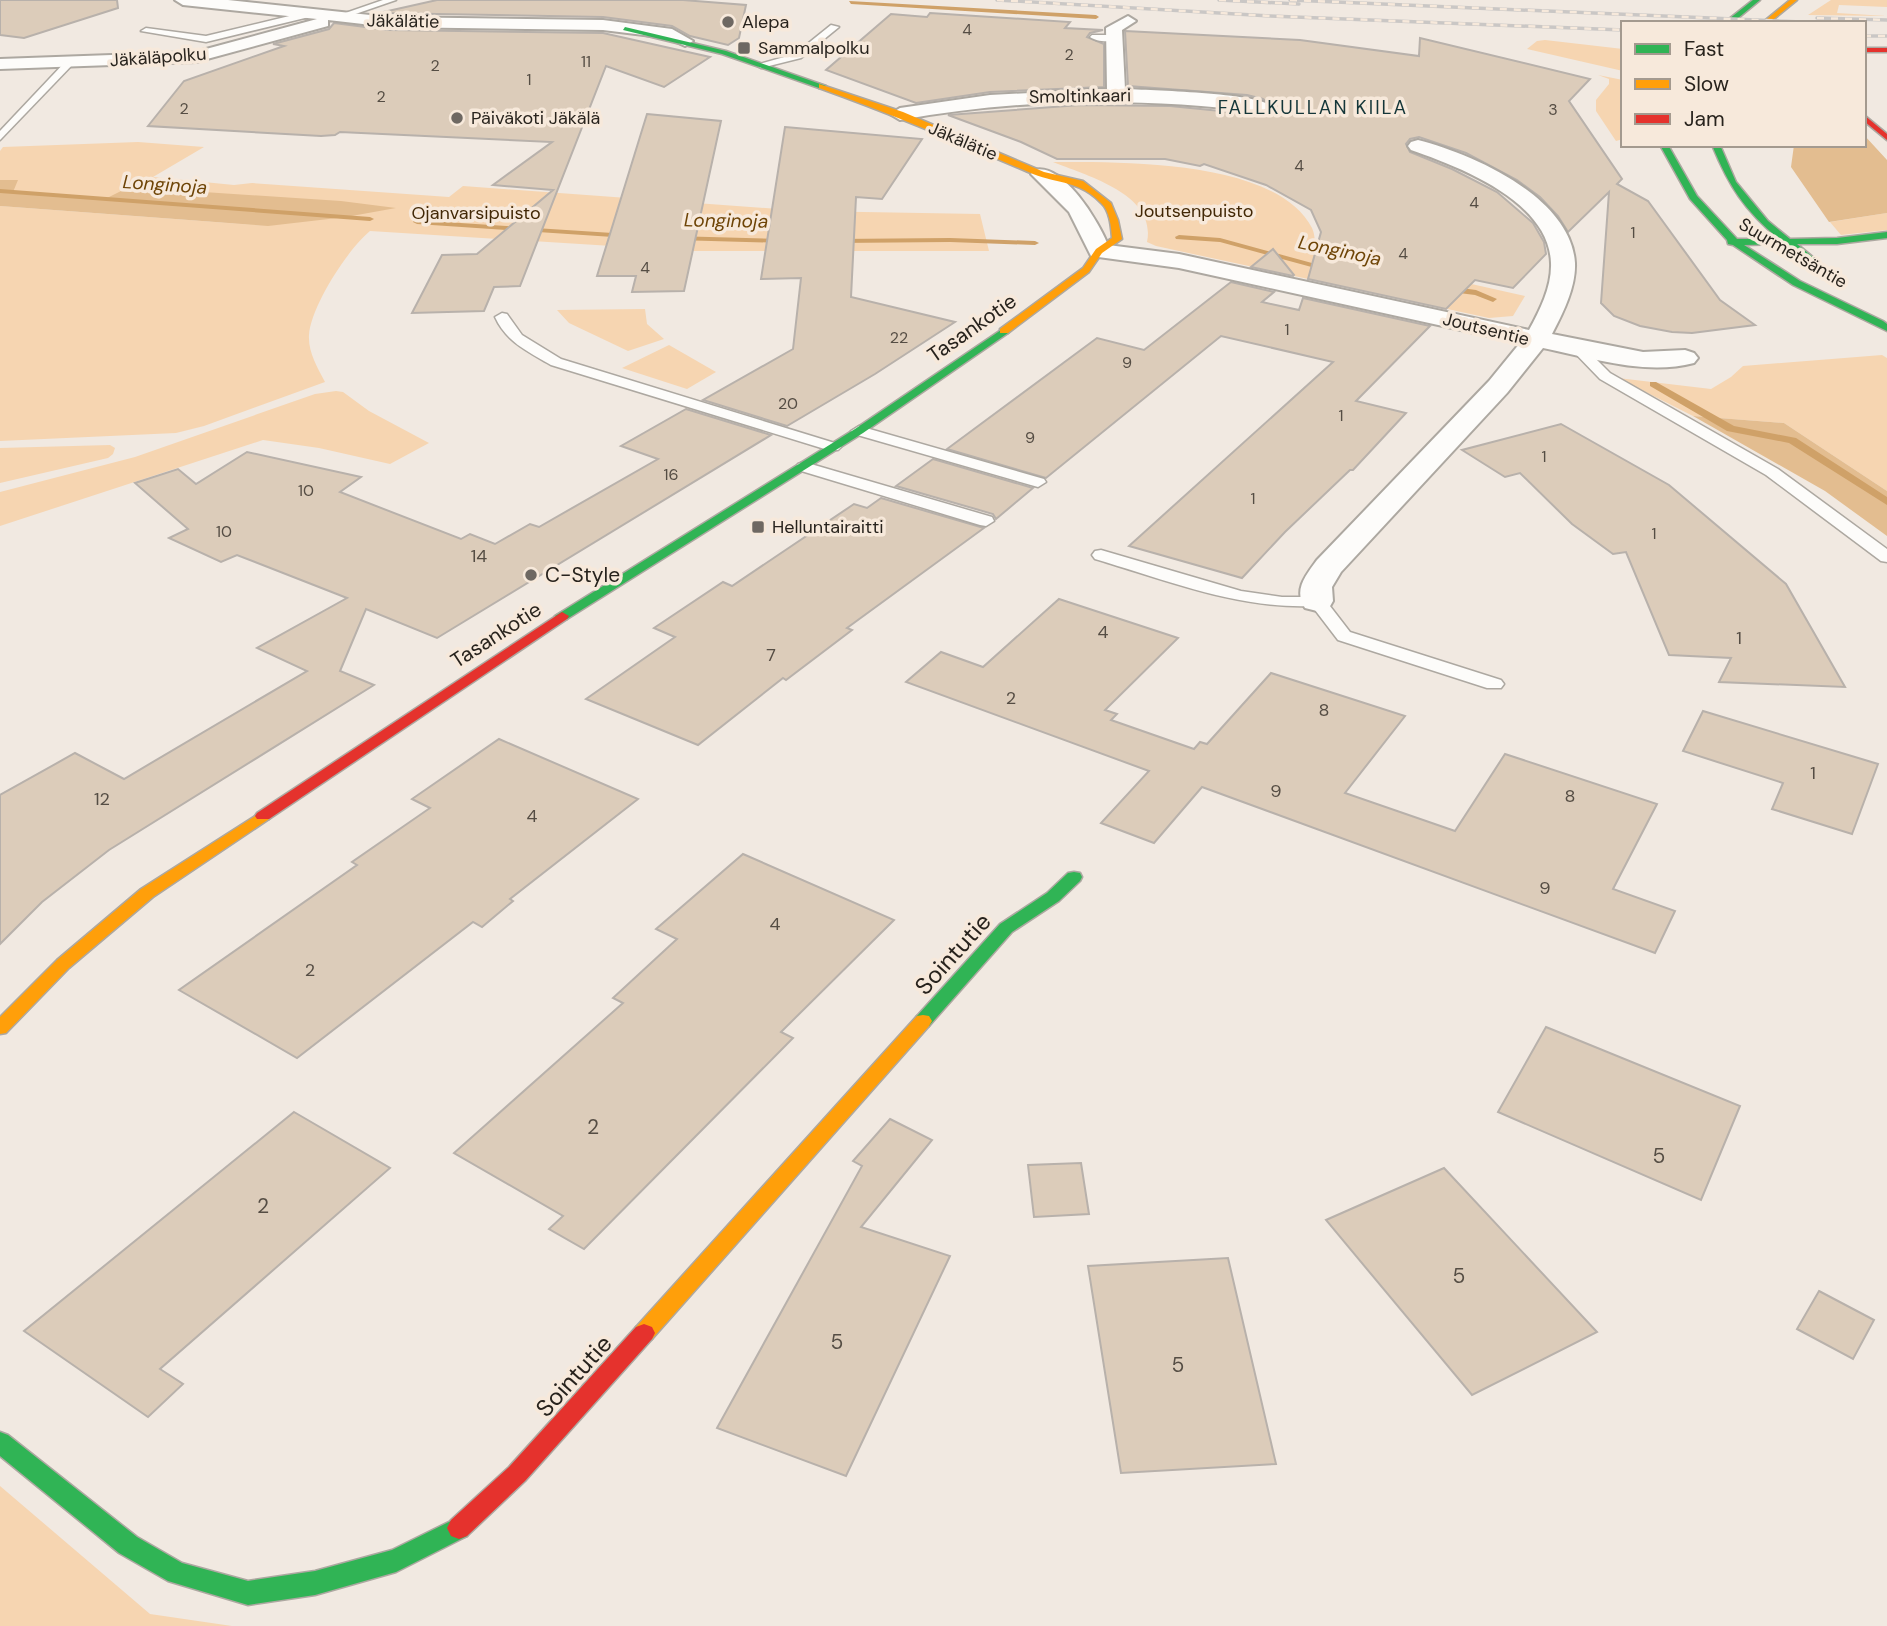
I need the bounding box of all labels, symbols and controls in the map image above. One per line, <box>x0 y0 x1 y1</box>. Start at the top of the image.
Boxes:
street label: Jäkälätie <box>366 8 440 34</box>
place label: Alepa <box>742 10 789 34</box>
marker: Alepa <box>720 14 736 30</box>
house number: 4 <box>962 19 972 40</box>
legend <box>1621 21 1866 147</box>
text: Fast <box>1684 35 1724 63</box>
place label: Sammalpolku <box>758 36 869 60</box>
marker: Sammalpolku <box>736 40 752 56</box>
street label: Jäkäläpolku <box>109 42 207 72</box>
house number: 2 <box>1064 44 1074 65</box>
house number: 11 <box>581 51 591 72</box>
house number: 2 <box>430 55 440 76</box>
house number: 1 <box>527 69 532 90</box>
text: Slow <box>1684 70 1729 98</box>
street label: Smoltinkaari <box>1029 83 1131 109</box>
house number: 2 <box>376 86 386 107</box>
district label: FALLKULLAN KIILA <box>1218 95 1408 120</box>
house number: 2 <box>179 98 189 119</box>
house number: 3 <box>1548 99 1558 120</box>
text: Jam <box>1684 105 1725 133</box>
place label: Päiväkoti Jäkälä <box>471 106 600 130</box>
marker: Päiväkoti Jäkälä <box>449 110 465 126</box>
street label: Jäkälätie <box>925 116 1001 166</box>
house number: 4 <box>1294 155 1304 176</box>
water label: Longinoja <box>122 169 208 200</box>
house number: 4 <box>1469 192 1479 213</box>
park label: Joutsenpuisto <box>1135 199 1253 223</box>
park label: Ojanvarsipuisto <box>411 201 541 225</box>
water label: Longinoja <box>684 207 768 234</box>
street label: Suurmetsäntie <box>1734 212 1852 294</box>
house number: 1 <box>1631 222 1636 243</box>
water label: Longinoja <box>1296 229 1384 272</box>
house number: 4 <box>1398 243 1408 264</box>
house number: 4 <box>640 257 650 278</box>
street label: Tasankotie <box>922 287 1022 369</box>
street label: Joutsentie <box>1440 307 1532 351</box>
house number: 1 <box>1285 319 1290 340</box>
house number: 22 <box>890 327 908 348</box>
house number: 9 <box>1122 352 1132 373</box>
house number: 20 <box>778 393 798 414</box>
house number: 1 <box>1339 405 1344 426</box>
house number: 9 <box>1025 427 1035 448</box>
house number: 1 <box>1542 446 1547 467</box>
house number: 16 <box>663 464 679 485</box>
house number: 10 <box>298 480 314 501</box>
house number: 1 <box>1251 488 1256 509</box>
place label: Helluntairaitti <box>772 515 884 539</box>
marker: Helluntairaitti <box>750 519 766 535</box>
house number: 10 <box>216 521 232 542</box>
house number: 1 <box>1652 523 1657 544</box>
house number: 14 <box>471 544 487 568</box>
place label: C-Style <box>545 561 620 589</box>
marker: C-Style <box>523 567 539 583</box>
street label: Tasankotie <box>445 595 547 675</box>
house number: 4 <box>1098 620 1109 644</box>
house number: 1 <box>1736 626 1742 650</box>
house number: 7 <box>766 643 776 667</box>
house number: 2 <box>1006 686 1016 710</box>
house number: 8 <box>1319 698 1329 722</box>
house number: 1 <box>1810 761 1816 785</box>
house number: 9 <box>1270 779 1282 803</box>
house number: 8 <box>1565 784 1575 808</box>
house number: 12 <box>94 787 110 811</box>
house number: 4 <box>527 804 538 828</box>
house number: 9 <box>1539 876 1551 900</box>
street label: Sointutie <box>908 906 997 1001</box>
house number: 4 <box>770 912 781 936</box>
house number: 2 <box>305 958 315 982</box>
house number: 2 <box>587 1113 599 1141</box>
house number: 5 <box>1653 1142 1665 1170</box>
house number: 2 <box>257 1192 269 1220</box>
house number: 5 <box>1453 1262 1465 1290</box>
street label: Sointutie <box>529 1328 618 1423</box>
house number: 5 <box>831 1328 843 1356</box>
house number: 5 <box>1172 1351 1184 1379</box>

